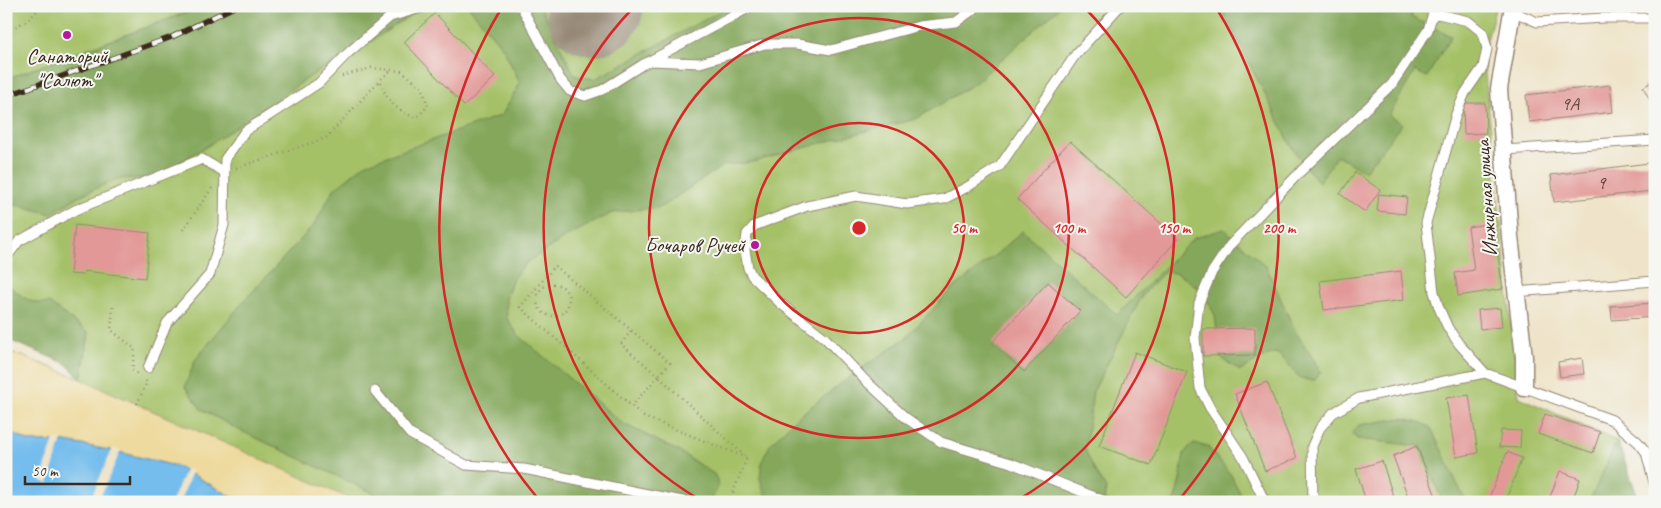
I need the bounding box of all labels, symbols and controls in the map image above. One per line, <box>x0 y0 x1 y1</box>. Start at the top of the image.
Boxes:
marker: Санаторий "Салют" <box>61 29 73 41</box>
place label: Санаторий "Салют" <box>26 43 109 93</box>
house number: 9А <box>1561 92 1581 116</box>
street label: Инжирная улица <box>1469 136 1503 257</box>
house number: 9 <box>1597 171 1607 195</box>
centre of rings <box>850 219 868 237</box>
text: 50 m <box>951 219 978 238</box>
text: 100 m <box>1053 219 1087 238</box>
text: 150 m <box>1158 219 1192 238</box>
text: 200 m <box>1263 219 1297 238</box>
place label: Бочаров Ручей <box>645 232 746 258</box>
marker: Бочаров Ручей <box>749 239 761 251</box>
scale bar <box>25 453 130 485</box>
text: 50 m <box>32 462 59 481</box>

